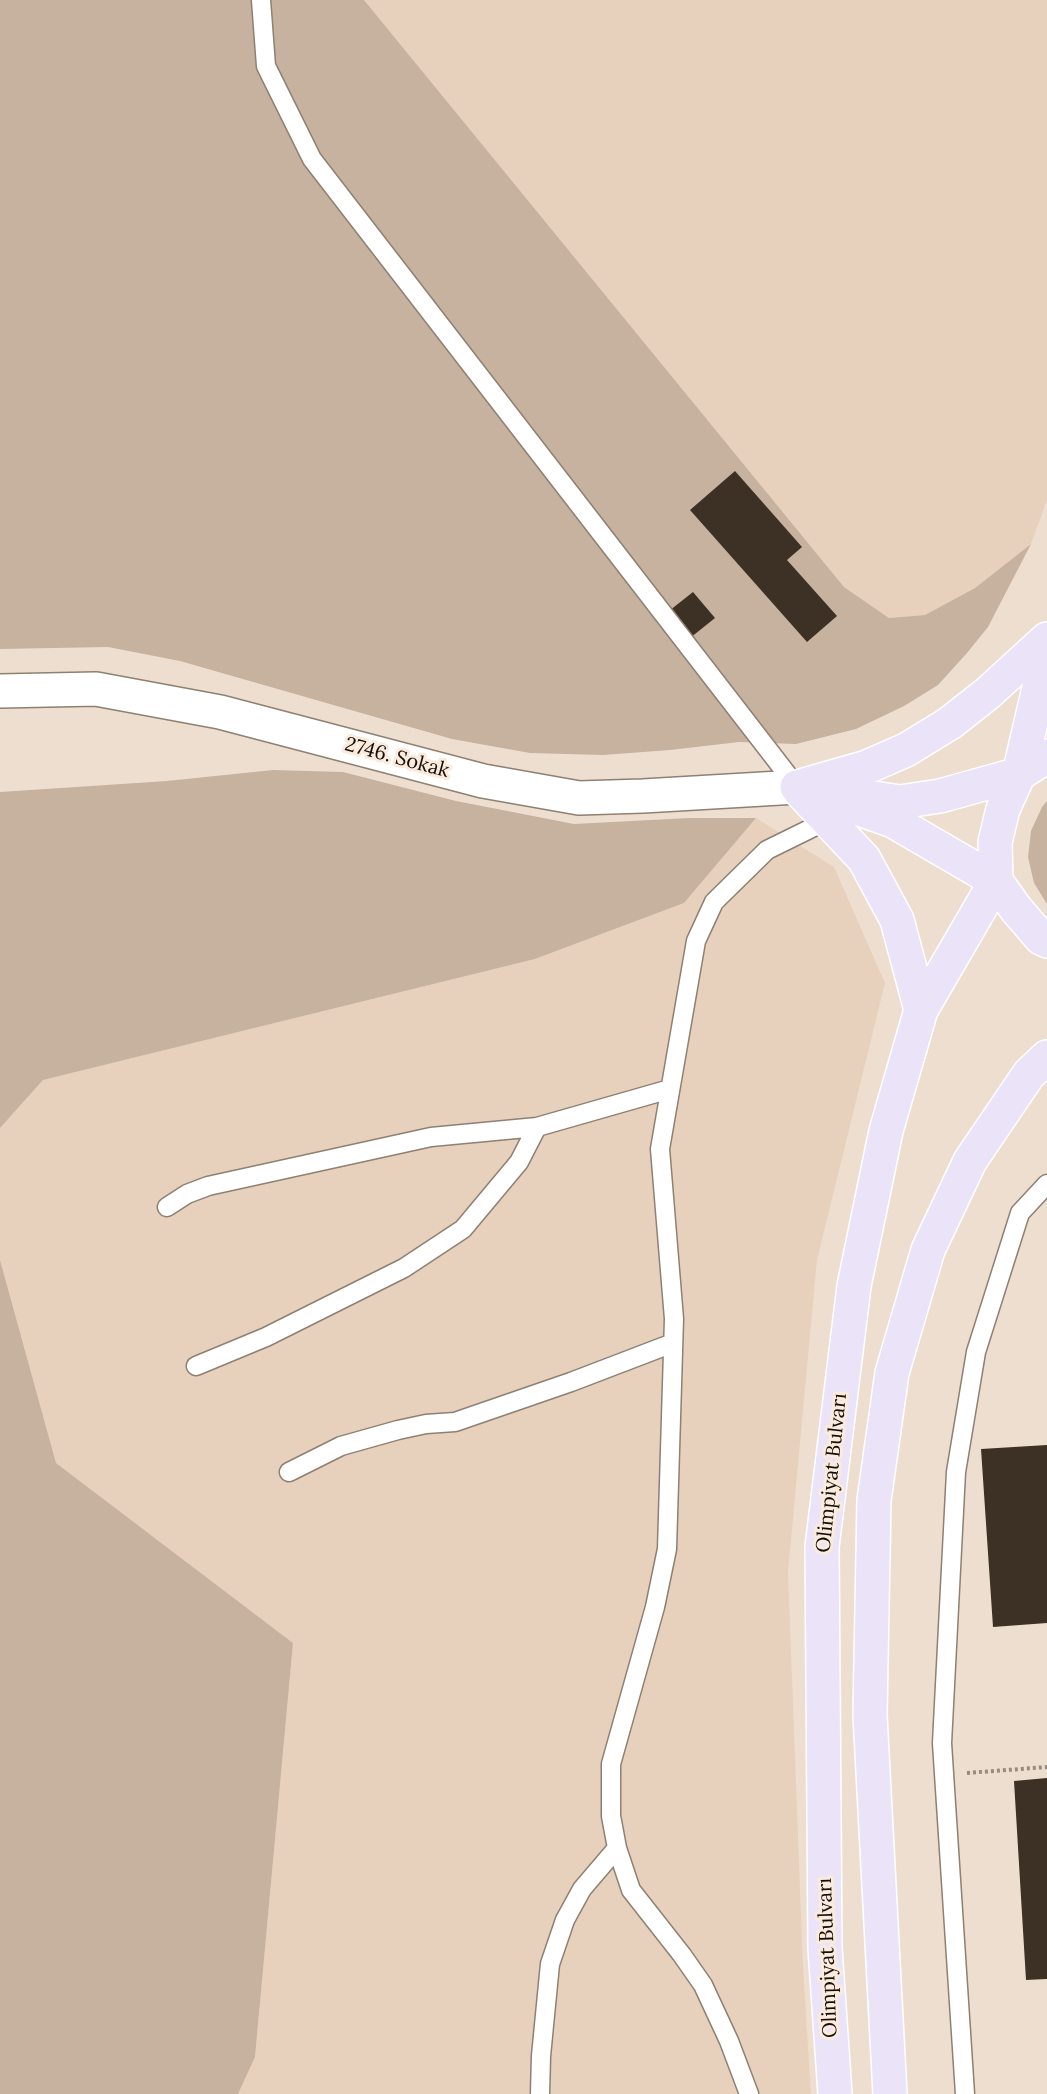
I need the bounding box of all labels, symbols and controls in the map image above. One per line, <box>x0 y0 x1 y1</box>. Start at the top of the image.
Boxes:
street label: 2746. Sokak <box>342 733 452 783</box>
street label: Olimpiyat Bulvarı <box>812 1392 852 1554</box>
street label: Olimpiyat Bulvarı <box>813 1878 843 2038</box>

